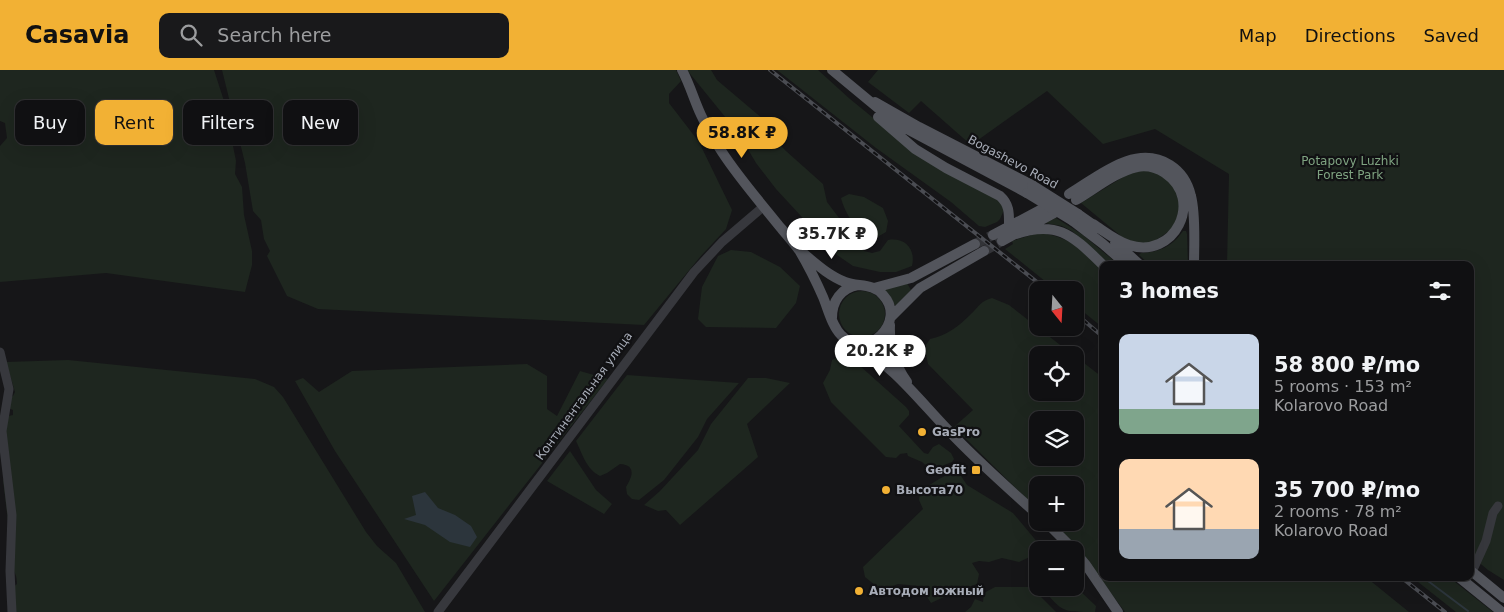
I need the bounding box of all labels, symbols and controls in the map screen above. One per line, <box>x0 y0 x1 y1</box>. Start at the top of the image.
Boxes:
search box <box>159 13 509 58</box>
text: Casavia <box>25 21 129 49</box>
icon: search <box>177 21 205 49</box>
text: Search here <box>217 24 332 46</box>
text: Map <box>1239 25 1277 46</box>
text: Directions <box>1305 25 1395 46</box>
text: Saved <box>1423 25 1479 46</box>
chip: Buy <box>15 100 85 145</box>
chip: Rent <box>95 100 173 145</box>
chip: Filters <box>183 100 273 145</box>
chip: New <box>283 100 358 145</box>
pin: 58.8K ₽ <box>696 116 788 159</box>
text: 58.8K ₽ <box>708 123 776 142</box>
street label: Bogashevo Road <box>965 132 1061 192</box>
park label: Potapovy Luzhki Forest Park <box>1301 154 1399 182</box>
pin: 35.7K ₽ <box>786 218 878 260</box>
text: 35.7K ₽ <box>798 224 866 243</box>
icon: filters <box>1426 277 1454 305</box>
text: 3 homes <box>1119 279 1219 303</box>
north arrow <box>1029 281 1084 336</box>
map controls <box>1029 281 1084 596</box>
street label: Континентальная улица <box>533 329 635 463</box>
pin: 20.2K ₽ <box>834 334 926 377</box>
text: 20.2K ₽ <box>846 341 914 360</box>
button: locate <box>1029 346 1084 401</box>
text: 58 800 ₽/mo <box>1274 353 1420 377</box>
icon: home <box>1159 354 1219 414</box>
text: 5 rooms · 153 m² <box>1274 377 1412 396</box>
text: Kolarovo Road <box>1274 396 1388 415</box>
button: layers <box>1029 411 1084 466</box>
place label: GasPro <box>932 425 980 439</box>
marker: GasPro <box>916 426 928 438</box>
place label: Geofit <box>925 463 966 477</box>
marker: Geofit <box>970 464 982 476</box>
button: + <box>1029 476 1084 531</box>
text: 35 700 ₽/mo <box>1274 478 1420 502</box>
icon: home <box>1159 479 1219 539</box>
place label: Высота70 <box>896 483 963 497</box>
marker: Высота70 <box>880 484 892 496</box>
text: 2 rooms · 78 m² <box>1274 502 1402 521</box>
text: Kolarovo Road <box>1274 521 1388 540</box>
button: − <box>1029 541 1084 596</box>
place label: Автодом южный <box>869 584 984 598</box>
marker: Автодом южный <box>853 585 865 597</box>

